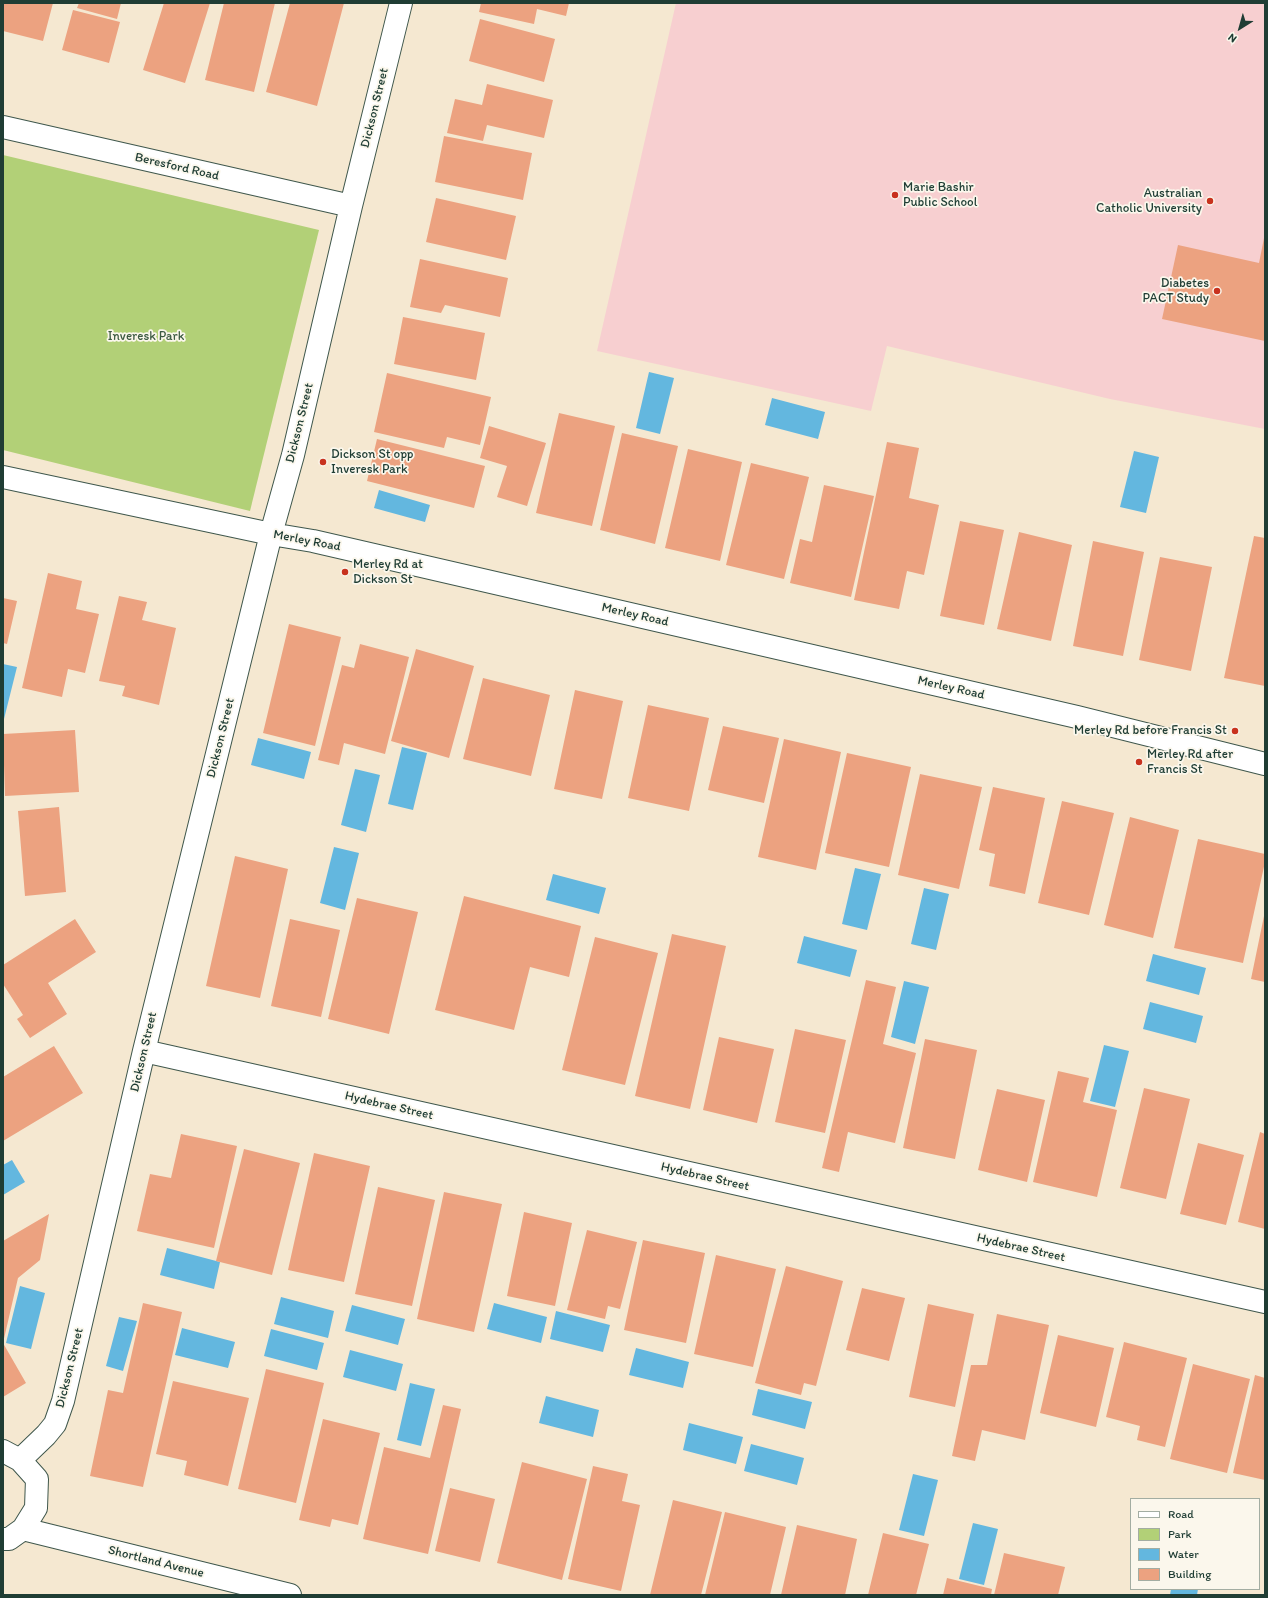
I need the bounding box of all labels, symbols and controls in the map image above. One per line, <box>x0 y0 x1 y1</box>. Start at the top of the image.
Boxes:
north arrow <box>1220 8 1260 48</box>
text: N <box>1226 31 1239 45</box>
street label: Dickson Street <box>358 66 392 150</box>
street label: Beresford Road <box>133 150 221 184</box>
place label: Marie Bashir Public School <box>903 180 977 211</box>
place label: Australian Catholic University <box>1096 186 1202 217</box>
marker: Marie Bashir Public School <box>890 190 900 200</box>
marker: Australian Catholic University <box>1205 196 1215 206</box>
place label: Diabetes PACT Study <box>1143 276 1209 307</box>
marker: Diabetes PACT Study <box>1212 286 1222 296</box>
park label: Inveresk Park <box>108 329 184 345</box>
street label: Dickson Street <box>283 381 317 465</box>
place label: Dickson St opp Inveresk Park <box>331 447 413 478</box>
marker: Dickson St opp Inveresk Park <box>318 457 328 467</box>
street label: Merley Road <box>272 527 342 555</box>
place label: Merley Rd at Dickson St <box>353 557 423 588</box>
marker: Merley Rd at Dickson St <box>340 567 350 577</box>
street label: Merley Road <box>600 600 670 630</box>
street label: Merley Road <box>916 673 986 703</box>
street label: Dickson Street <box>204 696 238 780</box>
place label: Merley Rd before Francis St <box>1074 723 1227 739</box>
marker: Merley Rd before Francis St <box>1230 726 1240 736</box>
place label: Merley Rd after Francis St <box>1147 747 1233 778</box>
marker: Merley Rd after Francis St <box>1134 757 1144 767</box>
street label: Dickson Street <box>127 1010 161 1094</box>
street label: Hydebrae Street <box>343 1088 435 1124</box>
street label: Hydebrae Street <box>659 1159 751 1195</box>
street label: Hydebrae Street <box>975 1230 1067 1266</box>
street label: Dickson Street <box>53 1326 87 1410</box>
legend <box>1130 1498 1260 1590</box>
text: Road <box>1168 1507 1194 1521</box>
text: Park <box>1168 1527 1192 1541</box>
street label: Shortland Avenue <box>106 1543 206 1581</box>
text: Water <box>1168 1547 1199 1561</box>
text: Building <box>1168 1567 1211 1581</box>

